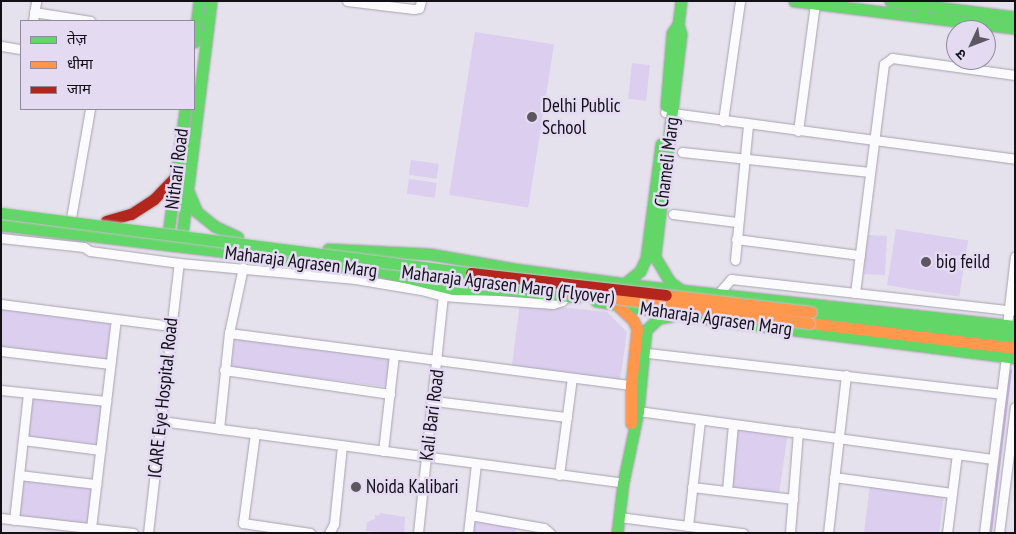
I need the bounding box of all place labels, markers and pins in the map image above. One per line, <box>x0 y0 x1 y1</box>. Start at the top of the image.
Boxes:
place label: Delhi Public School <box>542 95 621 139</box>
marker: Delhi Public School <box>526 111 538 123</box>
place label: big feild <box>936 251 990 273</box>
marker: big feild <box>920 256 932 268</box>
place label: Noida Kalibari <box>366 476 459 498</box>
marker: Noida Kalibari <box>350 481 362 493</box>

